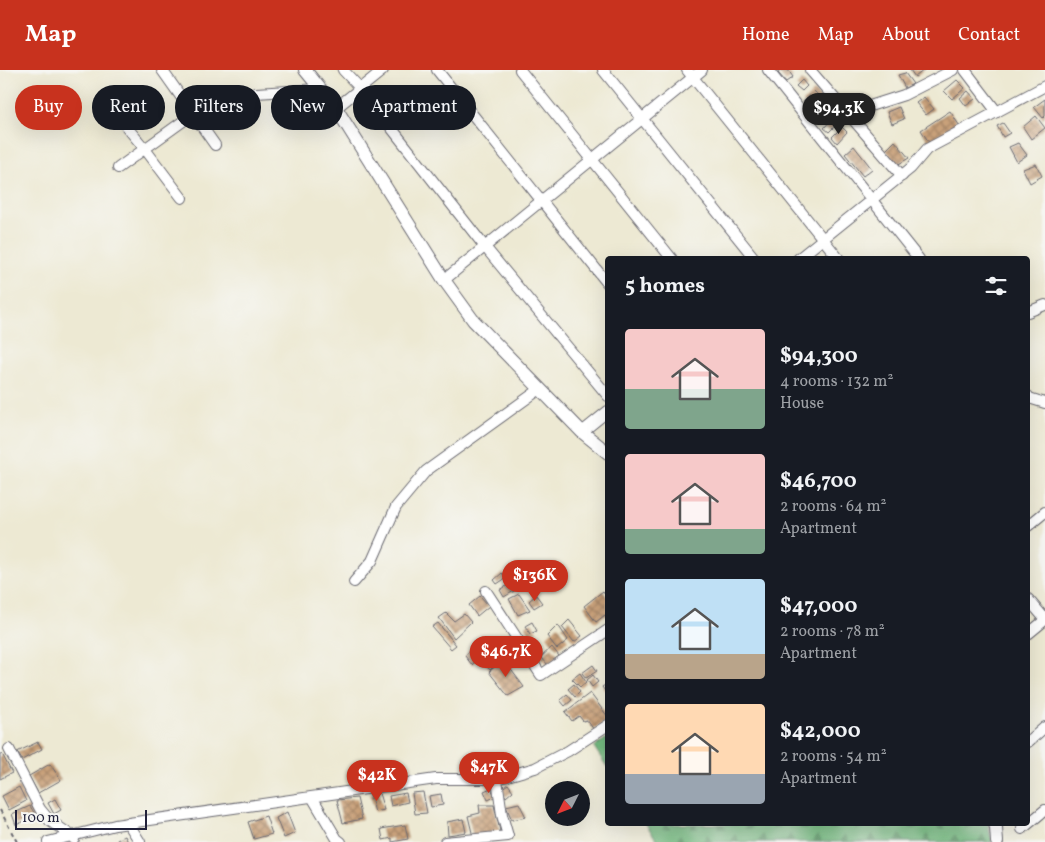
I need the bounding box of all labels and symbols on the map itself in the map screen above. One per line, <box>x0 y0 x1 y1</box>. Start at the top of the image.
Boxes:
pin: $94.3K <box>798 92 880 135</box>
pin: $136K <box>500 560 570 602</box>
pin: $46.7K <box>465 636 547 678</box>
pin: $47K <box>459 752 519 794</box>
pin: $42K <box>347 760 407 802</box>
north arrow <box>545 781 590 826</box>
scale bar <box>15 807 148 830</box>

